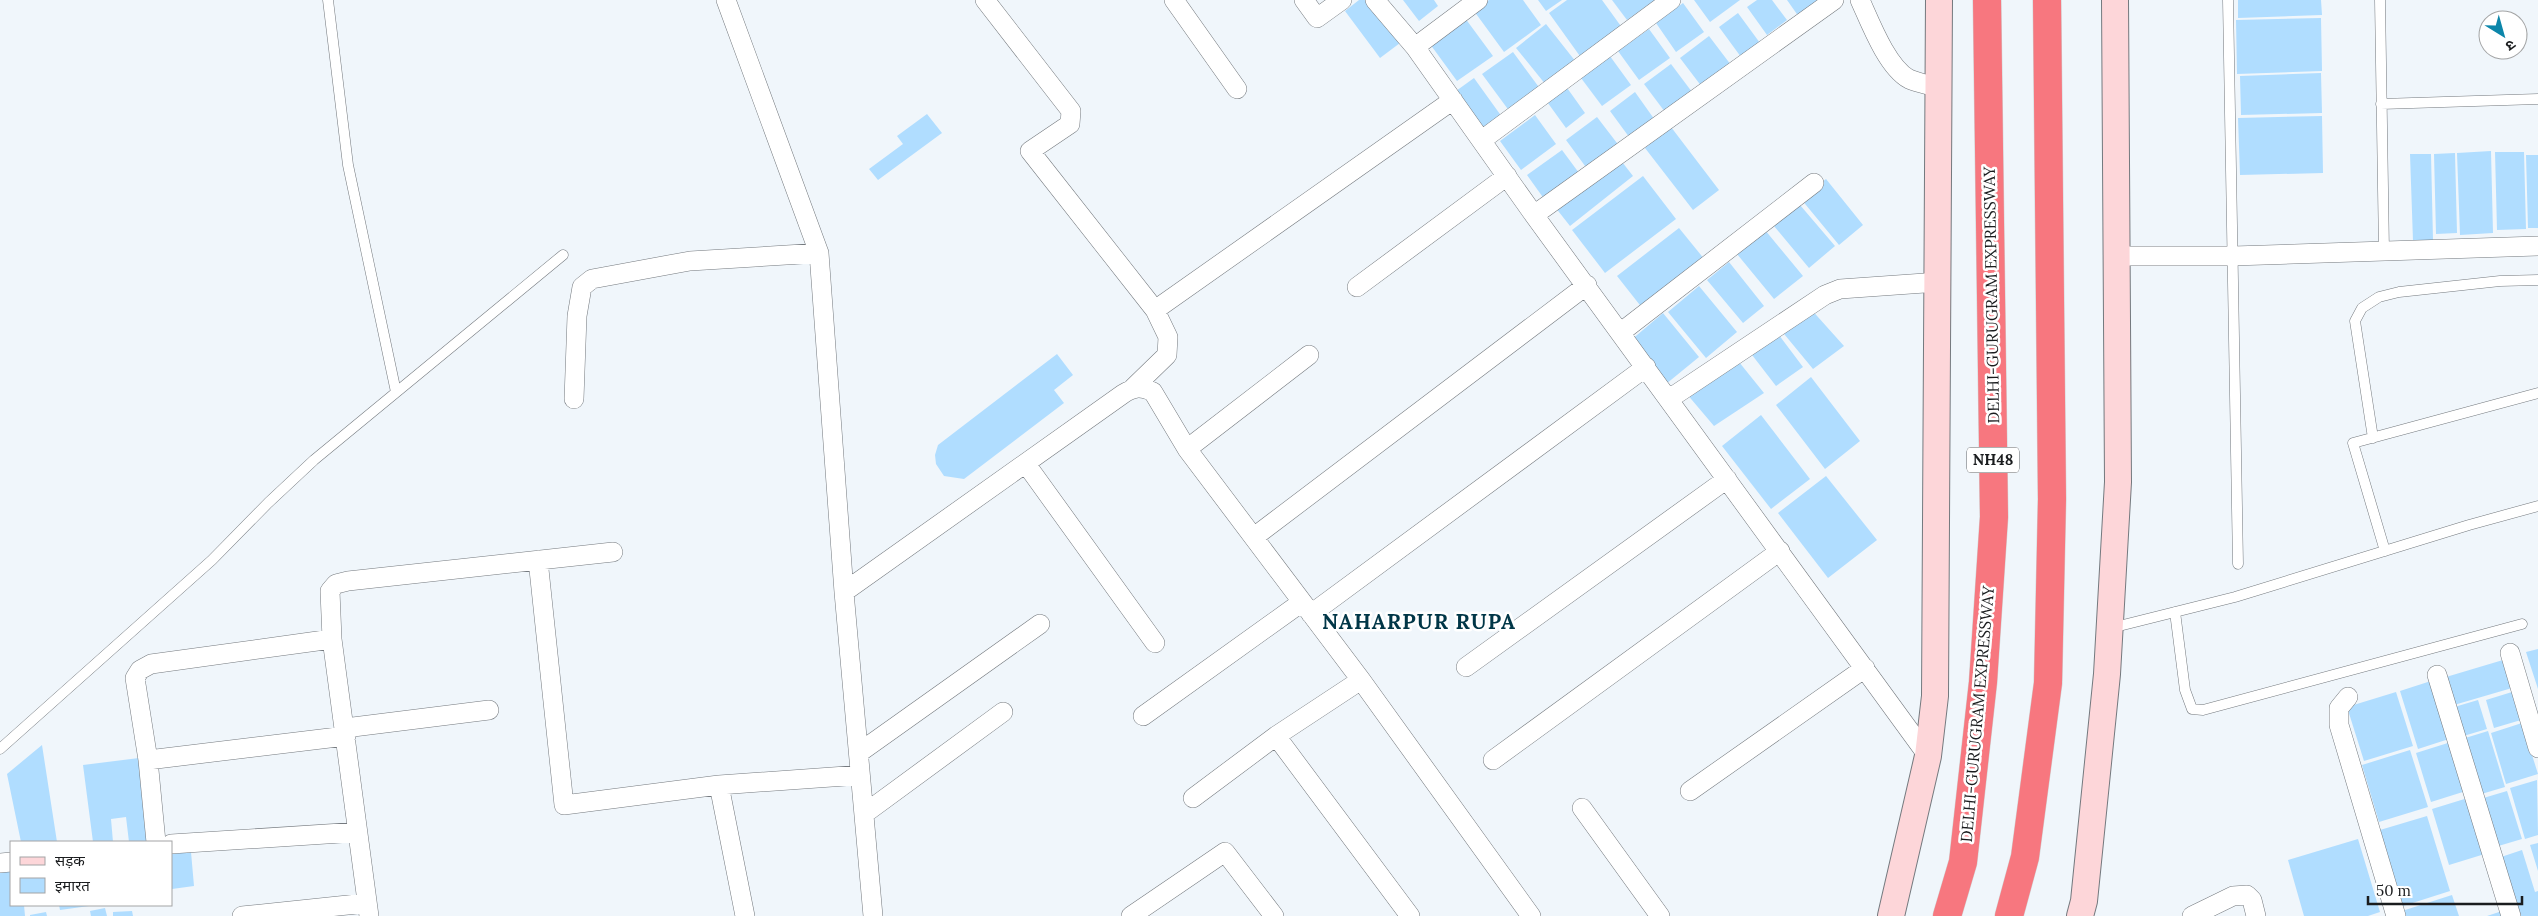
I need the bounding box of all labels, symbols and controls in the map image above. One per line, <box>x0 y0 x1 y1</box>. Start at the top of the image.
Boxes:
north arrow <box>2478 10 2528 60</box>
text: उ <box>2501 36 2520 56</box>
street label: DELHI-GURUGRAM EXPRESSWAY <box>1979 165 2003 424</box>
road number: NH48 <box>1967 448 2019 472</box>
street label: DELHI-GURUGRAM EXPRESSWAY <box>1956 584 1998 843</box>
district label: NAHARPUR RUPA <box>1322 608 1516 635</box>
legend <box>10 841 172 906</box>
text: सड़क <box>55 851 85 870</box>
scale bar <box>2368 874 2522 906</box>
text: इमारत <box>55 876 90 895</box>
text: 50 m <box>2376 881 2411 900</box>

